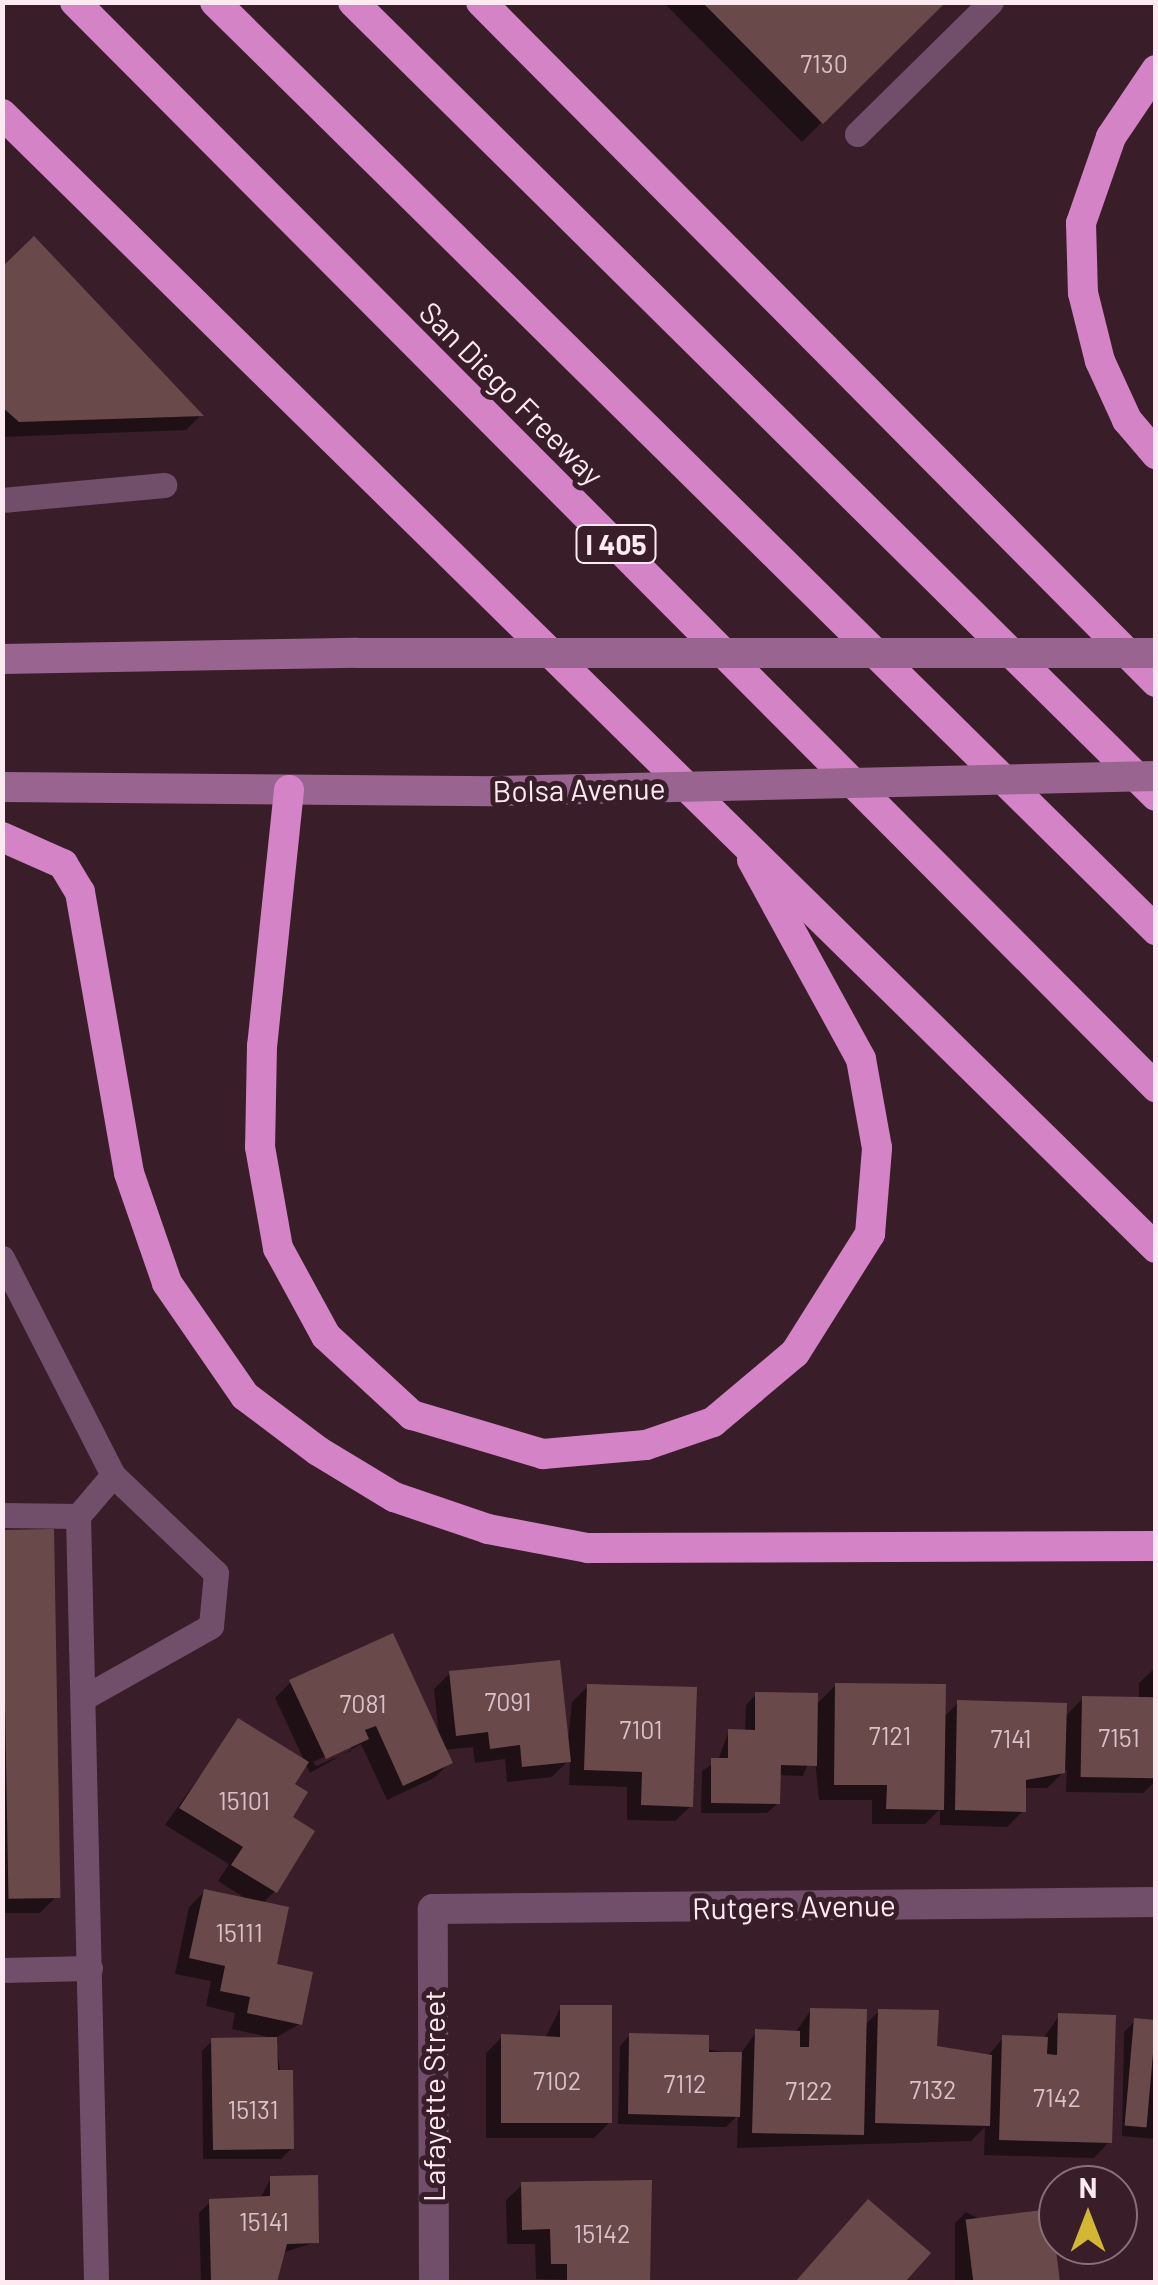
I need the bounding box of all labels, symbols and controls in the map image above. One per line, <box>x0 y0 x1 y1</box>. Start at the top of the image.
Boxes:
house number: 7130 <box>800 48 848 78</box>
street label: San Diego Freeway <box>413 294 611 492</box>
road number: I 405 <box>574 521 658 567</box>
street label: Bolsa Avenue <box>492 769 666 809</box>
house number: 7091 <box>484 1686 532 1716</box>
house number: 7081 <box>339 1688 387 1718</box>
house number: 7101 <box>620 1714 662 1744</box>
house number: 7121 <box>869 1720 911 1750</box>
house number: 7151 <box>1098 1722 1140 1752</box>
house number: 7141 <box>991 1723 1031 1753</box>
house number: 15101 <box>218 1785 270 1815</box>
street label: Rutgers Avenue <box>692 1886 896 1926</box>
house number: 15111 <box>215 1917 263 1947</box>
street label: Lafayette Street <box>415 1990 451 2202</box>
house number: 7102 <box>533 2065 581 2095</box>
house number: 7112 <box>664 2068 706 2098</box>
house number: 7132 <box>910 2074 956 2104</box>
house number: 7122 <box>785 2075 833 2105</box>
house number: 7142 <box>1033 2082 1081 2112</box>
house number: 15131 <box>227 2094 279 2124</box>
north arrow <box>1038 2165 1138 2265</box>
text: N <box>1079 2170 1097 2204</box>
house number: 15141 <box>239 2206 289 2236</box>
house number: 15142 <box>574 2218 630 2248</box>

